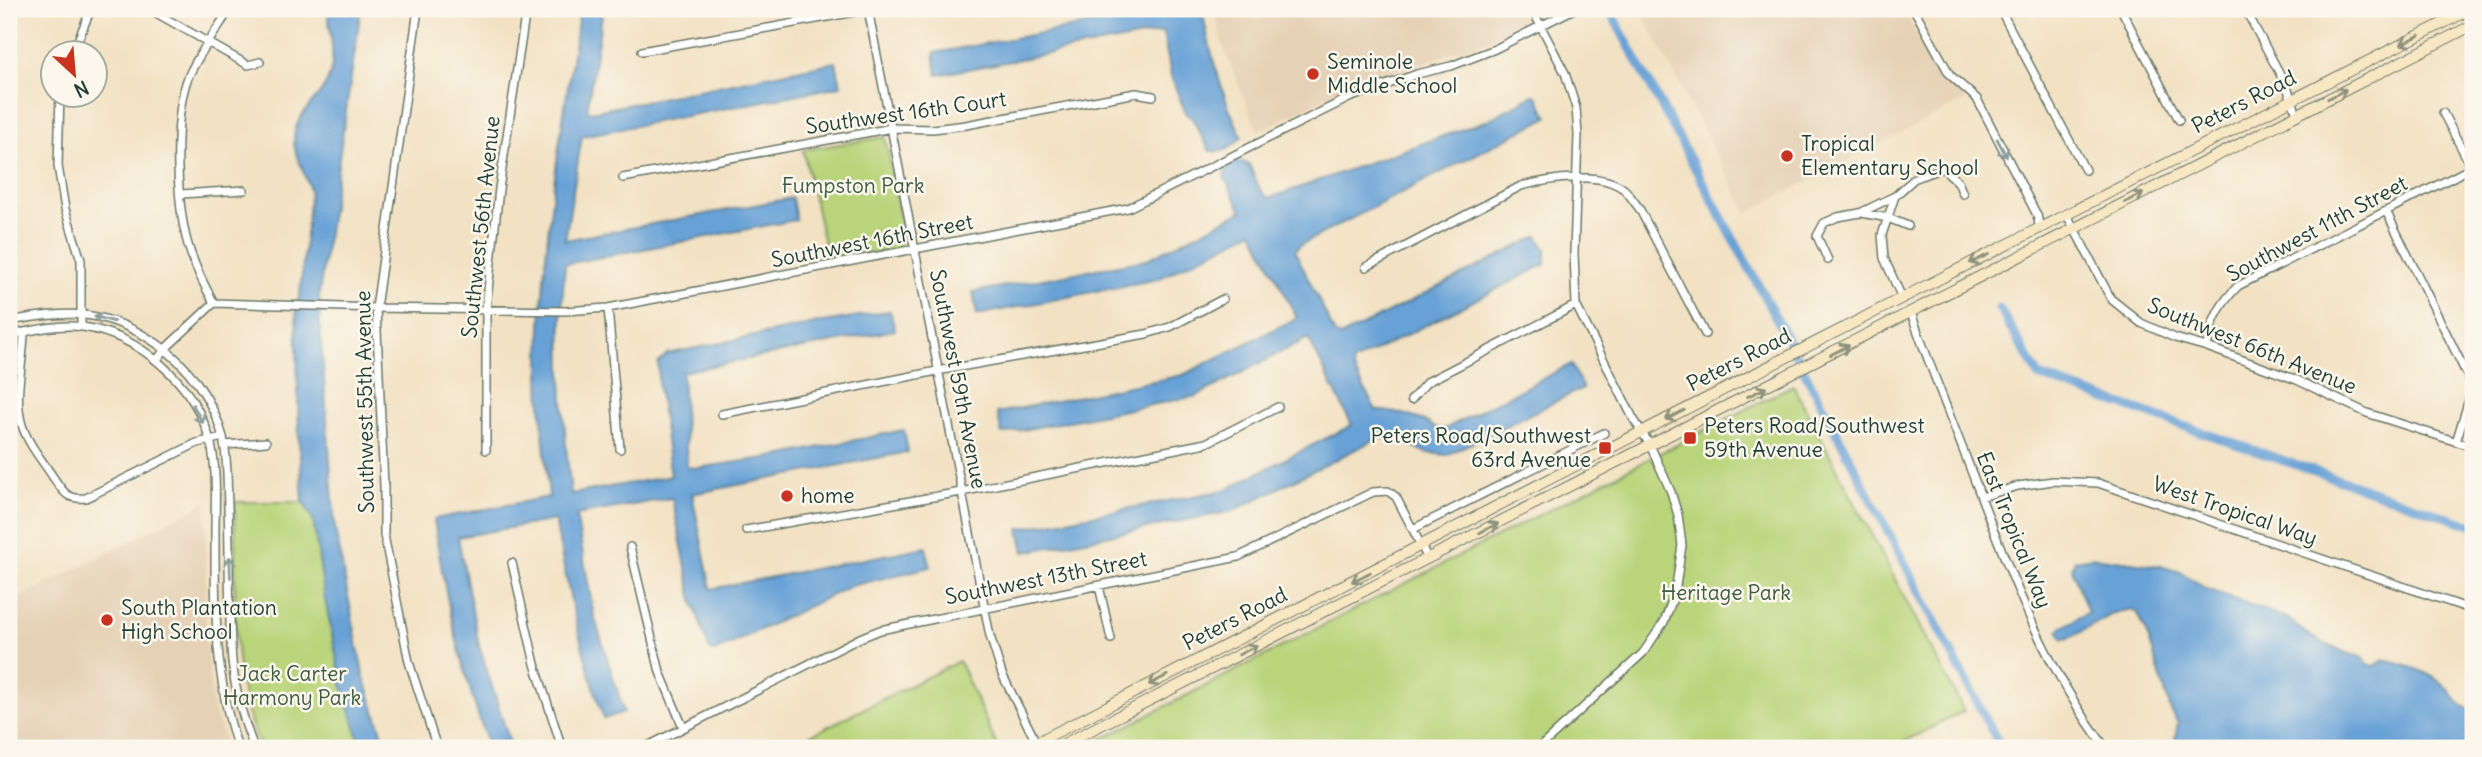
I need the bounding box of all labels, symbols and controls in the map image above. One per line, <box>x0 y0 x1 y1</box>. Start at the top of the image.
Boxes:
one-way arrow <box>2400 33 2421 47</box>
north arrow <box>38 38 108 108</box>
place label: Seminole Middle School <box>1327 48 1457 99</box>
street label: Peters Road <box>2187 64 2301 139</box>
marker: Seminole Middle School <box>1305 66 1321 82</box>
text: N <box>70 76 93 103</box>
street label: Southwest 16th Court <box>804 85 1008 140</box>
one-way arrow <box>2326 86 2347 100</box>
street label: Southwest 56th Avenue <box>455 115 506 339</box>
place label: Tropical Elementary School <box>1801 130 1978 181</box>
one-way arrow <box>1996 138 2010 158</box>
marker: Tropical Elementary School <box>1779 148 1795 164</box>
street label: Southwest 11th Street <box>2222 169 2412 288</box>
park label: Fumpston Park <box>782 172 924 199</box>
one-way arrow <box>2123 190 2144 204</box>
street label: Southwest 16th Street <box>769 208 975 273</box>
one-way arrow <box>1969 253 1990 267</box>
street label: Southwest 59th Avenue <box>924 267 993 491</box>
street label: Southwest 55th Avenue <box>349 290 380 514</box>
street label: Southwest 66th Avenue <box>2144 291 2361 400</box>
one-way arrow <box>93 312 116 325</box>
street label: Peters Road <box>1682 322 1796 397</box>
one-way arrow <box>1829 343 1850 356</box>
one-way arrow <box>1746 385 1767 398</box>
one-way arrow <box>192 403 206 423</box>
one-way arrow <box>1665 409 1686 422</box>
place label: Peters Road/Southwest 59th Avenue <box>1704 412 1925 463</box>
place label: Peters Road/Southwest 63rd Avenue <box>1370 422 1591 473</box>
marker: Peters Road/Southwest 59th Avenue <box>1682 430 1698 446</box>
marker: Peters Road/Southwest 63rd Avenue <box>1597 440 1613 456</box>
street label: East Tropical Way <box>1971 448 2058 612</box>
street label: West Tropical Way <box>2149 470 2321 551</box>
place label: home <box>801 482 855 509</box>
marker: home <box>779 488 795 504</box>
one-way arrow <box>1478 520 1499 534</box>
street label: Southwest 13th Street <box>943 545 1149 610</box>
one-way arrow <box>224 556 237 579</box>
one-way arrow <box>1351 570 1371 584</box>
park label: Heritage Park <box>1661 579 1791 606</box>
street label: Peters Road <box>1178 581 1292 656</box>
place label: South Plantation High School <box>121 594 277 645</box>
marker: South Plantation High School <box>99 612 115 628</box>
one-way arrow <box>1237 643 1258 657</box>
park label: Jack Carter Harmony Park <box>223 660 361 711</box>
one-way arrow <box>1148 674 1169 688</box>

